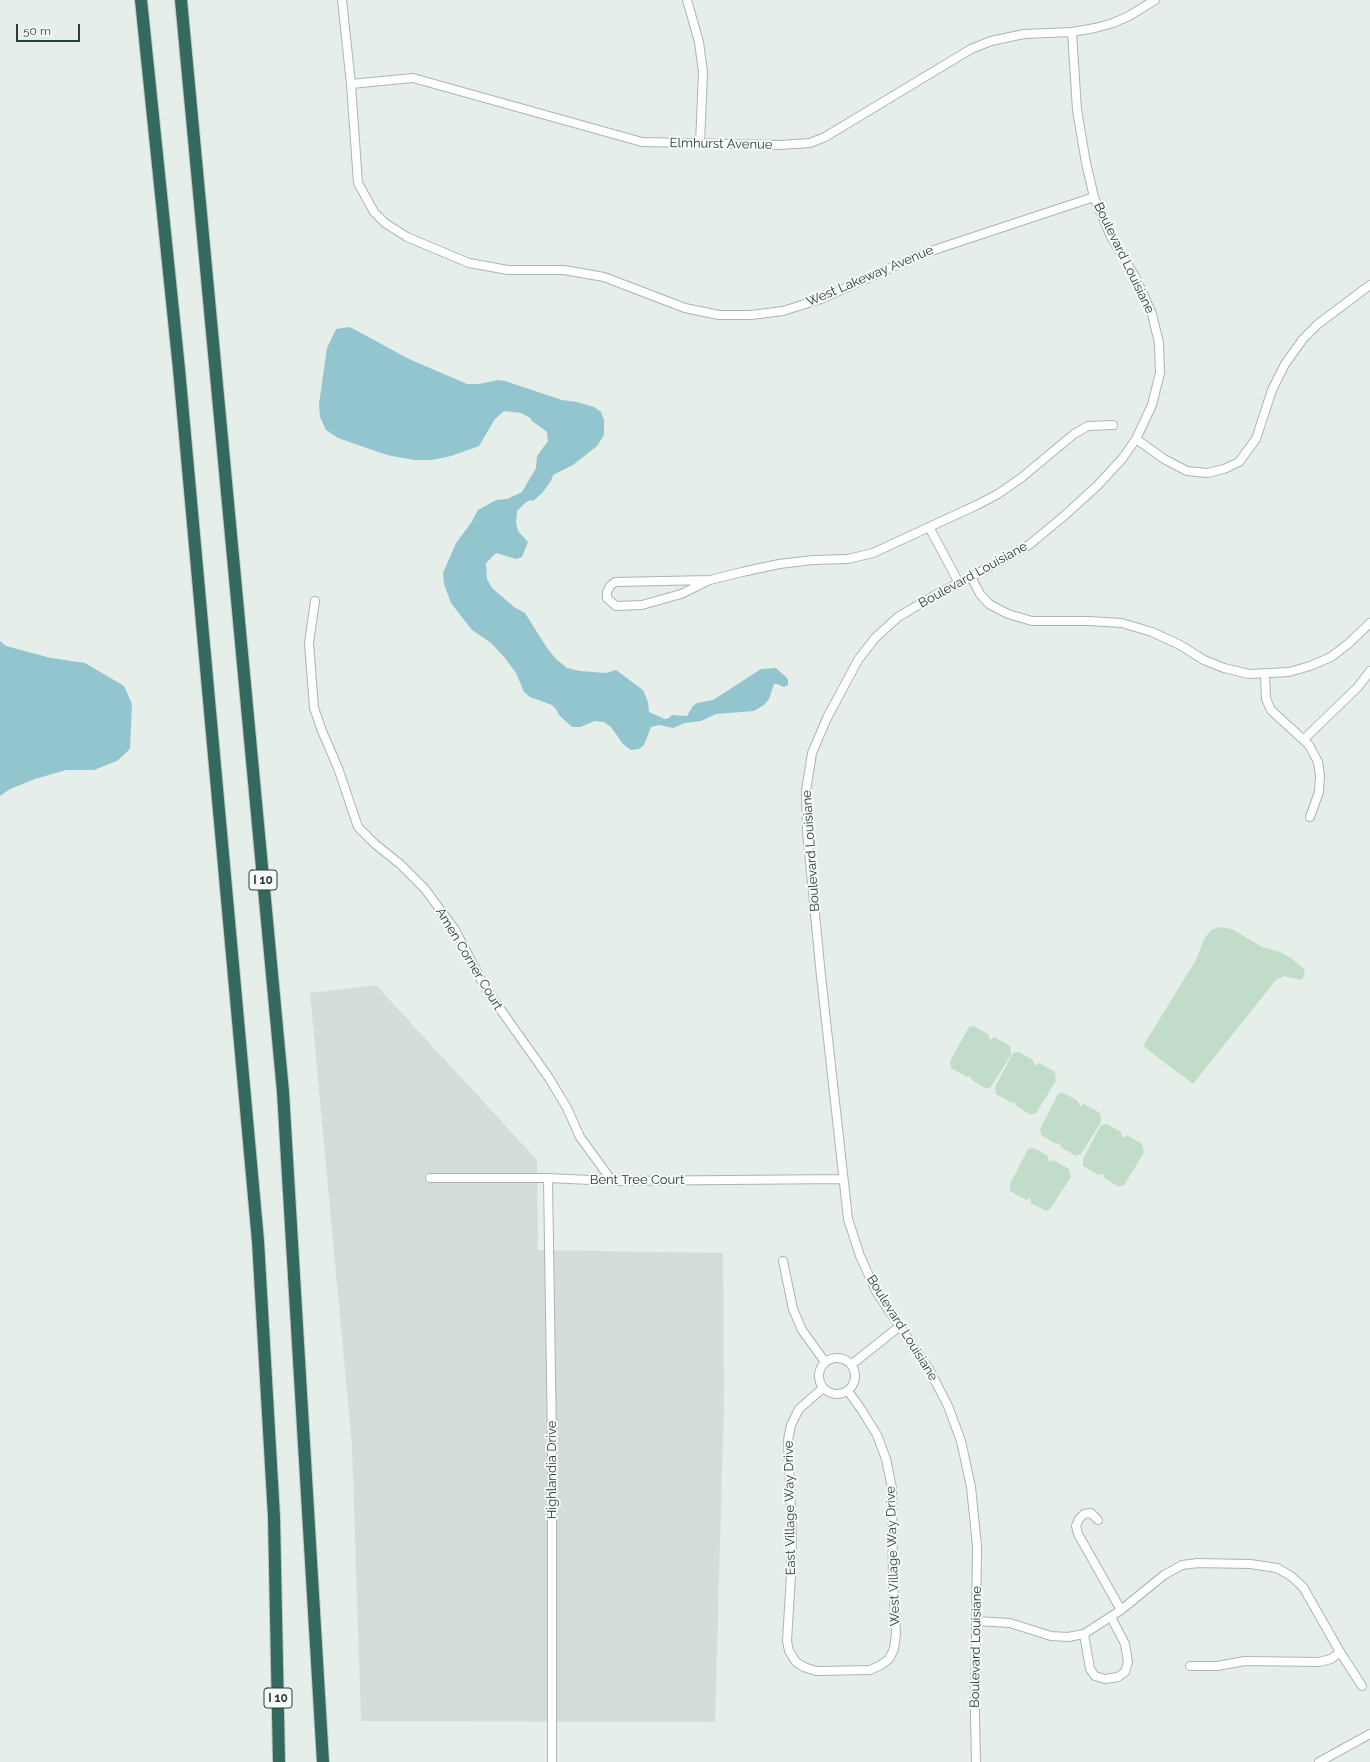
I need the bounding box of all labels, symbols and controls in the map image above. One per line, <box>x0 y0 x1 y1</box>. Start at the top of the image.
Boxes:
scale bar <box>18 16 82 42</box>
text: 50 m <box>23 24 51 38</box>
street label: Elmhurst Avenue <box>669 135 773 153</box>
street label: Boulevard Louisiane <box>1090 200 1158 316</box>
street label: West Lakeway Avenue <box>804 242 936 310</box>
street label: Boulevard Louisiane <box>916 539 1030 611</box>
street label: Boulevard Louisiane <box>799 790 823 912</box>
road number: I 10 <box>249 870 277 890</box>
street label: Amen Corner Court <box>432 905 506 1013</box>
street label: Bent Tree Court <box>590 1172 684 1188</box>
street label: Boulevard Louisiane <box>863 1272 941 1384</box>
street label: Highlandia Drive <box>544 1421 560 1519</box>
street label: East Village Way Drive <box>781 1440 799 1576</box>
street label: West Village Way Drive <box>883 1486 903 1626</box>
street label: Boulevard Louisiane <box>967 1586 985 1708</box>
road number: I 10 <box>264 1688 292 1708</box>

